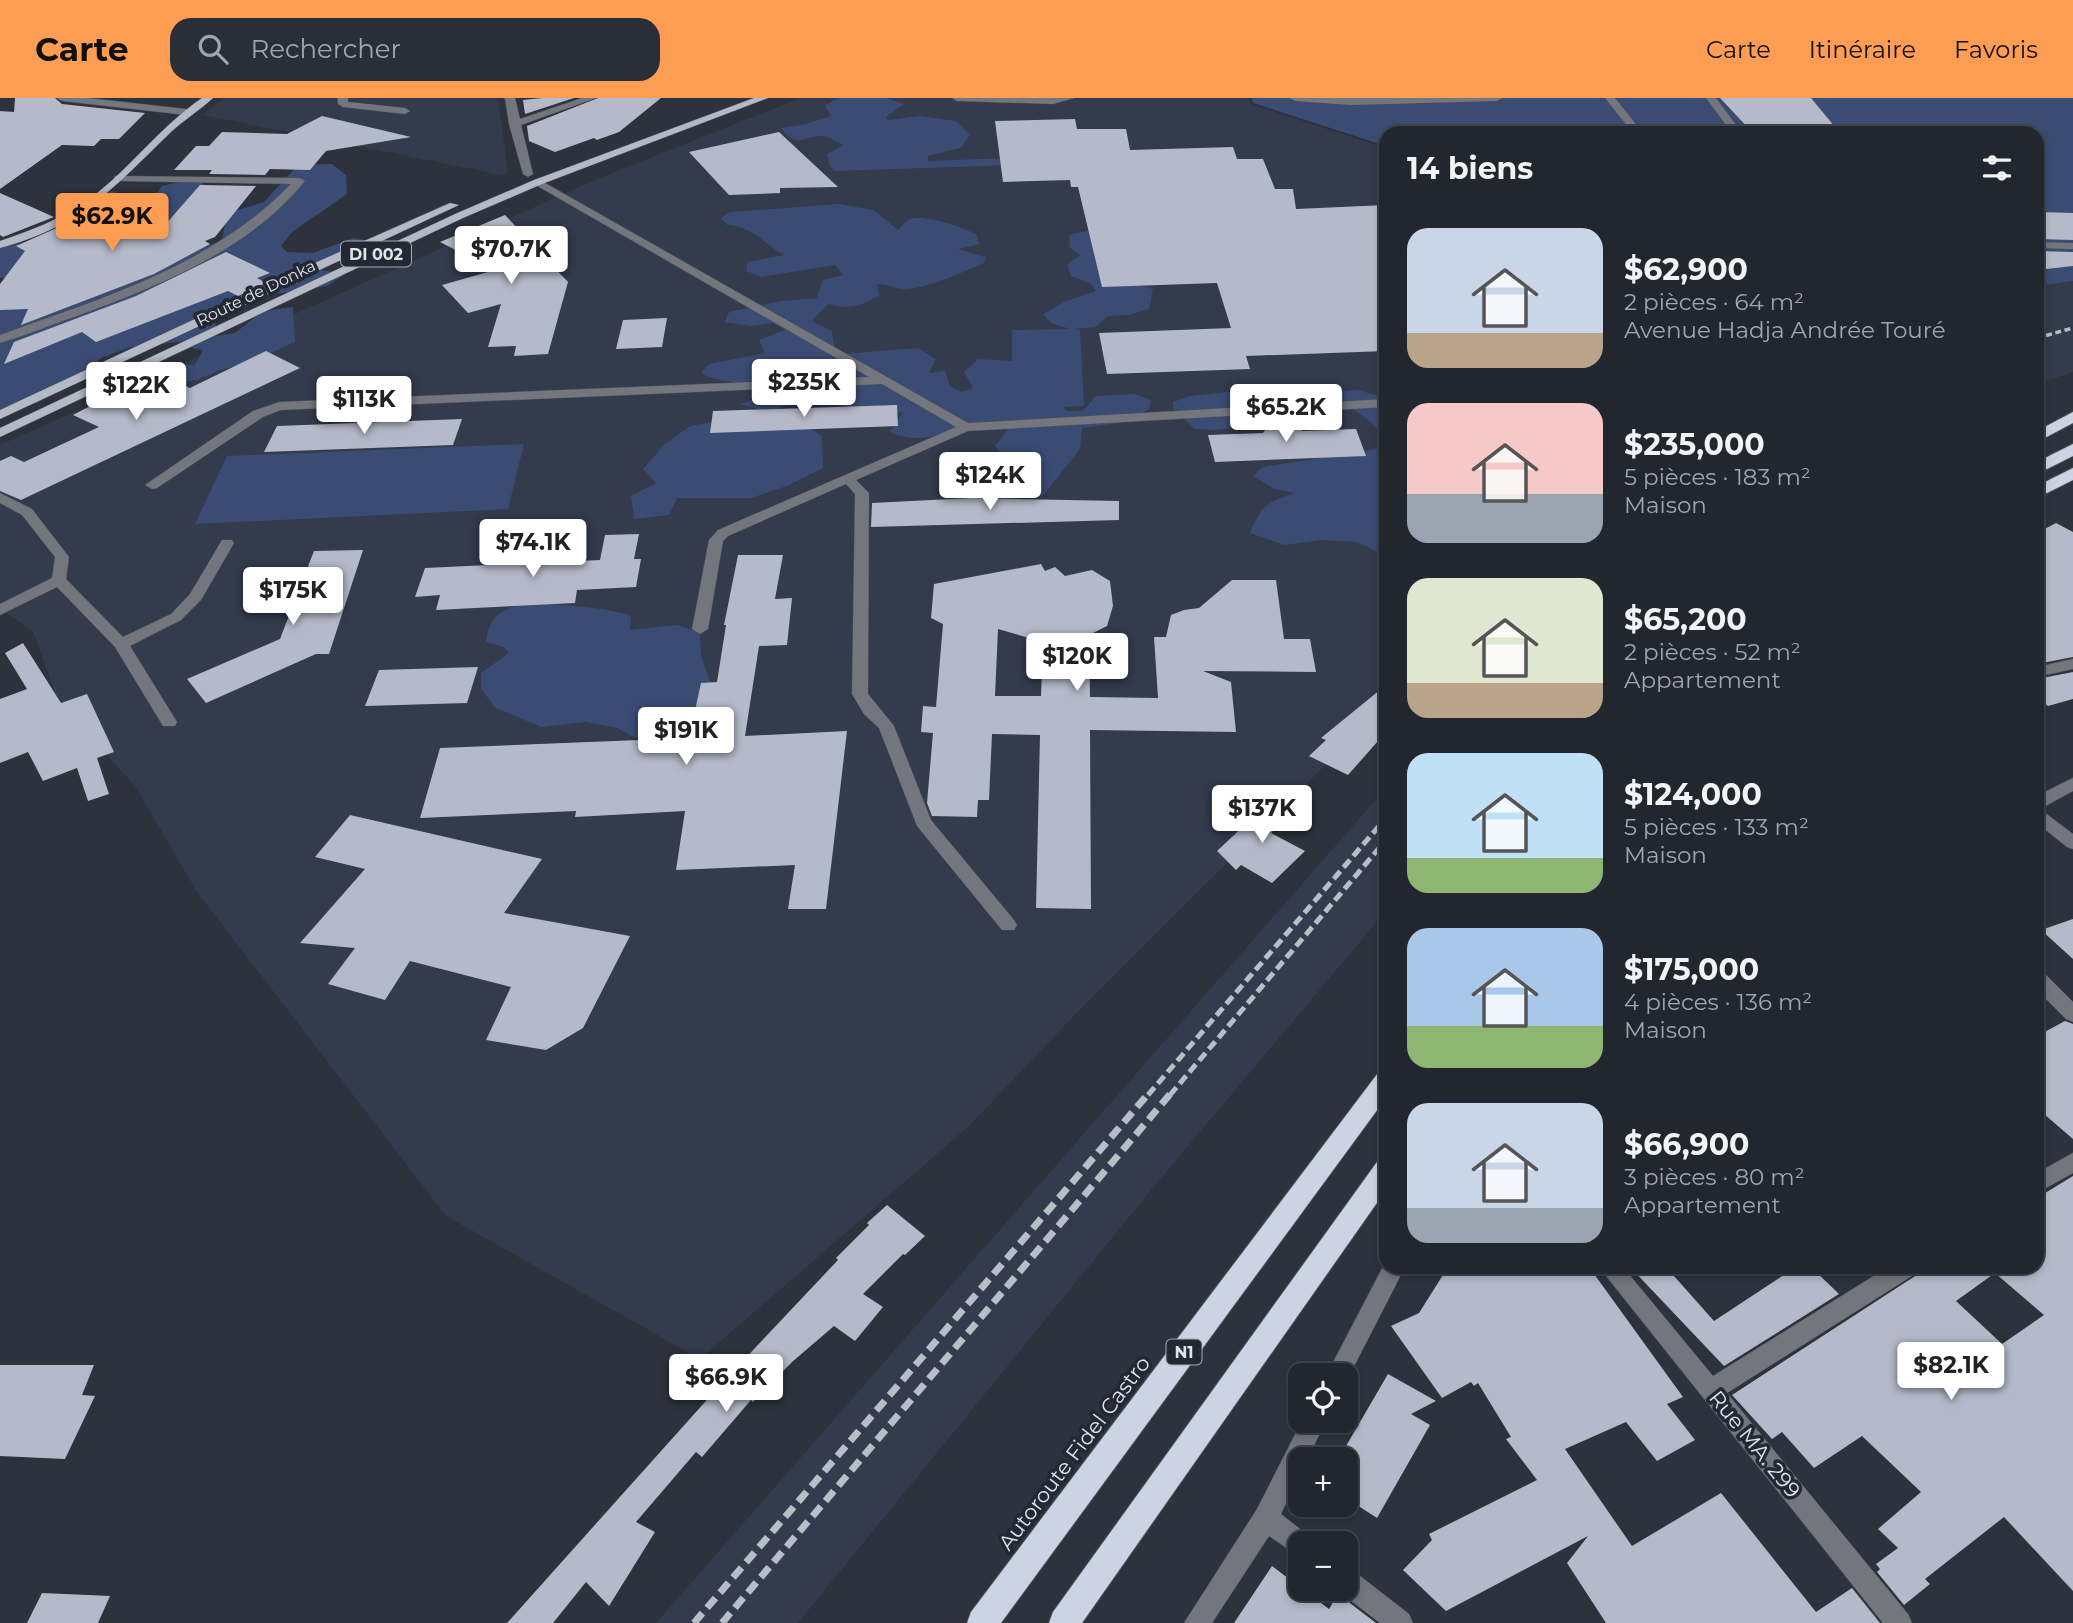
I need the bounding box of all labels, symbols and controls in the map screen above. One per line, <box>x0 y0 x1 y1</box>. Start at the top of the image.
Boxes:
search box <box>170 18 660 81</box>
text: Carte <box>35 29 128 69</box>
icon: search <box>194 30 232 68</box>
text: Rechercher <box>250 33 401 65</box>
text: Carte <box>1706 35 1771 64</box>
text: Itinéraire <box>1809 35 1916 64</box>
text: Favoris <box>1954 35 2038 64</box>
icon: filters <box>1978 149 2016 187</box>
text: 14 biens <box>1407 150 1533 187</box>
pin: $62.9K <box>55 194 169 253</box>
text: $62.9K <box>72 202 152 230</box>
pin: $70.7K <box>454 226 568 286</box>
text: $70.7K <box>471 235 551 263</box>
road number: DI 002 <box>341 242 411 266</box>
text: $62,900 <box>1624 251 1748 288</box>
street label: Route de Donka <box>193 256 319 330</box>
icon: home <box>1463 256 1547 340</box>
text: 2 pièces · 64 m² <box>1624 288 1804 316</box>
text: Avenue Hadja Andrée Touré <box>1624 316 1946 344</box>
pin: $235K <box>755 360 853 419</box>
pin: $122K <box>87 362 185 422</box>
text: $235K <box>768 368 840 396</box>
text: $122K <box>102 371 170 399</box>
pin: $113K <box>315 376 413 436</box>
pin: $65.2K <box>1229 384 1343 444</box>
text: $113K <box>332 385 396 413</box>
text: $65.2K <box>1246 393 1326 421</box>
text: $235,000 <box>1624 426 1765 463</box>
icon: home <box>1463 431 1547 515</box>
pin: $124K <box>941 452 1039 512</box>
text: $124K <box>955 461 1025 489</box>
text: 5 pièces · 183 m² <box>1624 463 1811 491</box>
text: Maison <box>1624 491 1707 519</box>
pin: $74.1K <box>476 519 590 579</box>
text: $74.1K <box>495 528 571 556</box>
pin: $175K <box>244 568 342 627</box>
text: $175K <box>259 576 327 604</box>
text: $65,200 <box>1624 601 1747 638</box>
icon: home <box>1463 606 1547 690</box>
pin: $120K <box>1028 634 1126 693</box>
text: 2 pièces · 52 m² <box>1624 638 1801 666</box>
text: $120K <box>1042 642 1112 670</box>
text: Appartement <box>1624 666 1781 694</box>
pin: $191K <box>637 708 735 767</box>
text: $191K <box>654 716 718 744</box>
text: $124,000 <box>1624 776 1762 813</box>
icon: home <box>1463 781 1547 865</box>
pin: $137K <box>1213 786 1311 845</box>
text: $137K <box>1228 794 1296 822</box>
text: 5 pièces · 133 m² <box>1624 813 1809 841</box>
text: Maison <box>1624 841 1707 869</box>
text: $175,000 <box>1624 951 1759 988</box>
icon: home <box>1463 956 1547 1040</box>
text: 4 pièces · 136 m² <box>1624 988 1812 1016</box>
text: Maison <box>1624 1016 1707 1044</box>
text: $66,900 <box>1624 1126 1749 1163</box>
icon: home <box>1463 1131 1547 1215</box>
text: 3 pièces · 80 m² <box>1624 1163 1805 1191</box>
text: Appartement <box>1624 1191 1781 1219</box>
road number: N1 <box>1166 1340 1202 1364</box>
pin: $82.1K <box>1894 1342 2008 1402</box>
street label: Autoroute Fidel Castro <box>993 1351 1155 1555</box>
text: $82.1K <box>1913 1351 1989 1379</box>
pin: $66.9K <box>669 1354 783 1414</box>
text: $66.9K <box>685 1363 767 1391</box>
map controls <box>1288 1363 1358 1601</box>
button: locate <box>1288 1363 1358 1433</box>
street label: Rue MA. 299 <box>1704 1385 1806 1503</box>
button: + <box>1288 1447 1358 1517</box>
button: − <box>1288 1531 1358 1601</box>

